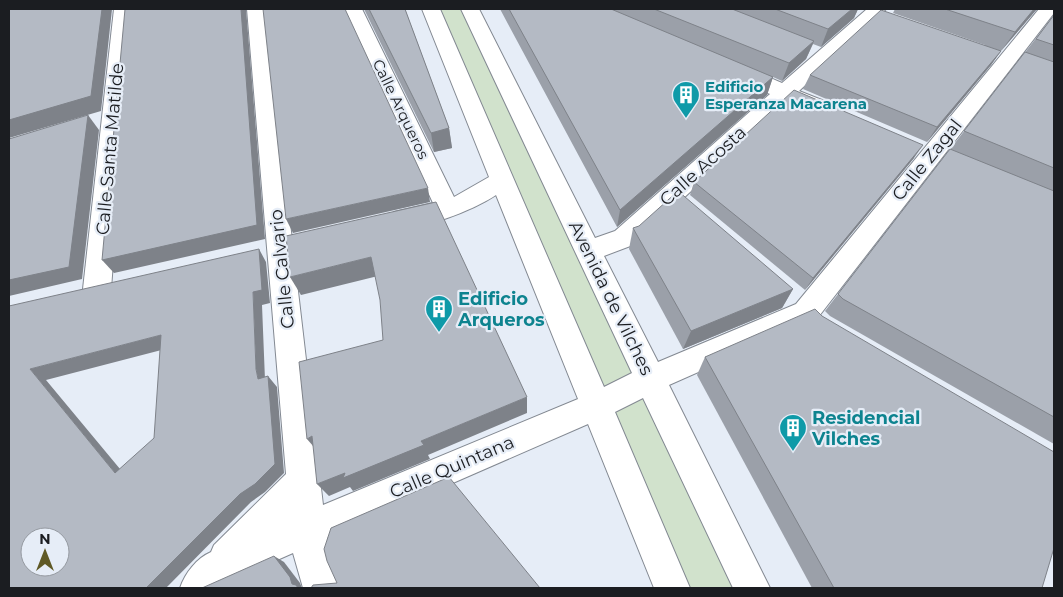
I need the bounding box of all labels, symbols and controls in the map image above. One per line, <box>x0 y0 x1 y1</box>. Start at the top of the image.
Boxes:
street label: Calle Arqueros <box>369 56 433 162</box>
street label: Calle Santa Matilde <box>92 62 128 236</box>
place label: Edificio Esperanza Macarena <box>705 77 867 113</box>
building icon: Edificio Esperanza Macarena <box>671 80 701 119</box>
street label: Calle Zagal <box>887 115 967 205</box>
street label: Calle Acosta <box>655 121 751 211</box>
street label: Calle Calvario <box>265 208 299 330</box>
street label: Avenida de Vilches <box>564 217 658 379</box>
place label: Edificio Arqueros <box>457 288 545 331</box>
building icon: Edificio Arqueros <box>424 294 454 333</box>
place label: Residencial Vilches <box>811 407 920 450</box>
building icon: Residencial Vilches <box>778 413 808 452</box>
street label: Calle Quintana <box>386 431 518 503</box>
north arrow <box>20 527 70 577</box>
text: N <box>39 530 51 548</box>

